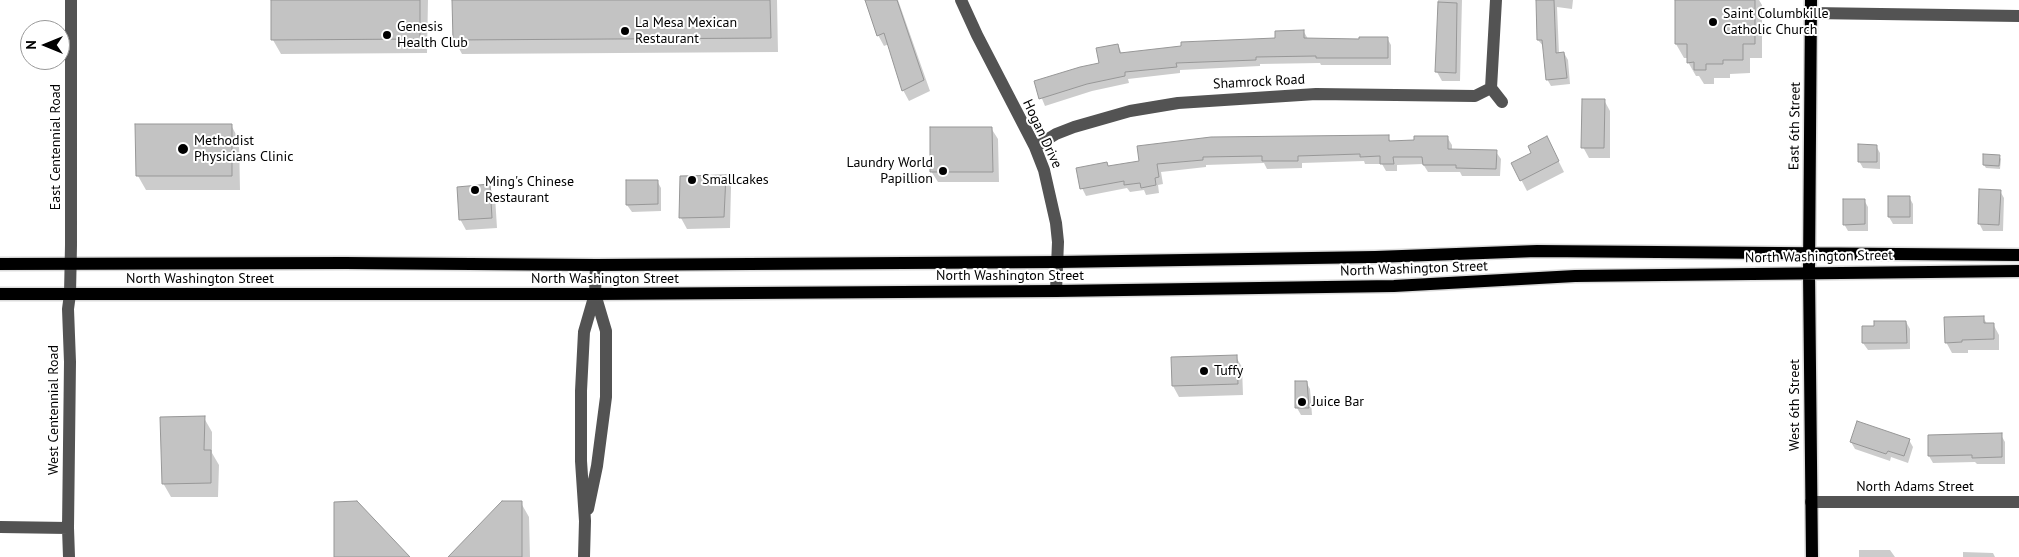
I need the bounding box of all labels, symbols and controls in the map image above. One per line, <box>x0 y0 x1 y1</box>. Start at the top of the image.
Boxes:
place label: Saint Columbkille Catholic Church <box>1723 6 1829 38</box>
place label: La Mesa Mexican Restaurant <box>635 15 737 48</box>
marker: Saint Columbkille Catholic Church <box>1707 16 1719 28</box>
place label: Genesis Health Club <box>397 19 468 52</box>
north arrow <box>20 20 70 70</box>
marker: La Mesa Mexican Restaurant <box>619 25 631 37</box>
marker: Genesis Health Club <box>381 29 393 41</box>
text: N <box>22 40 40 50</box>
street label: Shamrock Road <box>1213 71 1305 93</box>
street label: East 6th Street <box>1786 82 1804 170</box>
street label: East Centennial Road <box>48 84 64 210</box>
street label: Hogan Drive <box>1019 97 1065 171</box>
place label: Methodist Physicians Clinic <box>194 133 294 166</box>
marker: Methodist Physicians Clinic <box>176 142 190 156</box>
place label: Laundry World Papillion <box>846 155 933 188</box>
marker: Laundry World Papillion <box>937 165 949 177</box>
place label: Smallcakes <box>702 172 769 188</box>
place label: Ming's Chinese Restaurant <box>485 174 574 206</box>
marker: Smallcakes <box>686 174 698 186</box>
marker: Ming's Chinese Restaurant <box>469 184 481 196</box>
street label: North Washington Street <box>1745 247 1893 267</box>
street label: North Washington Street <box>1340 258 1488 280</box>
street label: North Washington Street <box>936 268 1084 284</box>
street label: North Washington Street <box>126 271 274 287</box>
street label: North Washington Street <box>531 271 679 287</box>
street label: West Centennial Road <box>46 345 62 475</box>
street label: West 6th Street <box>1787 359 1803 451</box>
place label: Tuffy <box>1214 363 1243 379</box>
marker: Tuffy <box>1198 365 1210 377</box>
place label: Juice Bar <box>1312 394 1364 410</box>
marker: Juice Bar <box>1296 396 1308 408</box>
street label: North Adams Street <box>1856 479 1974 495</box>

